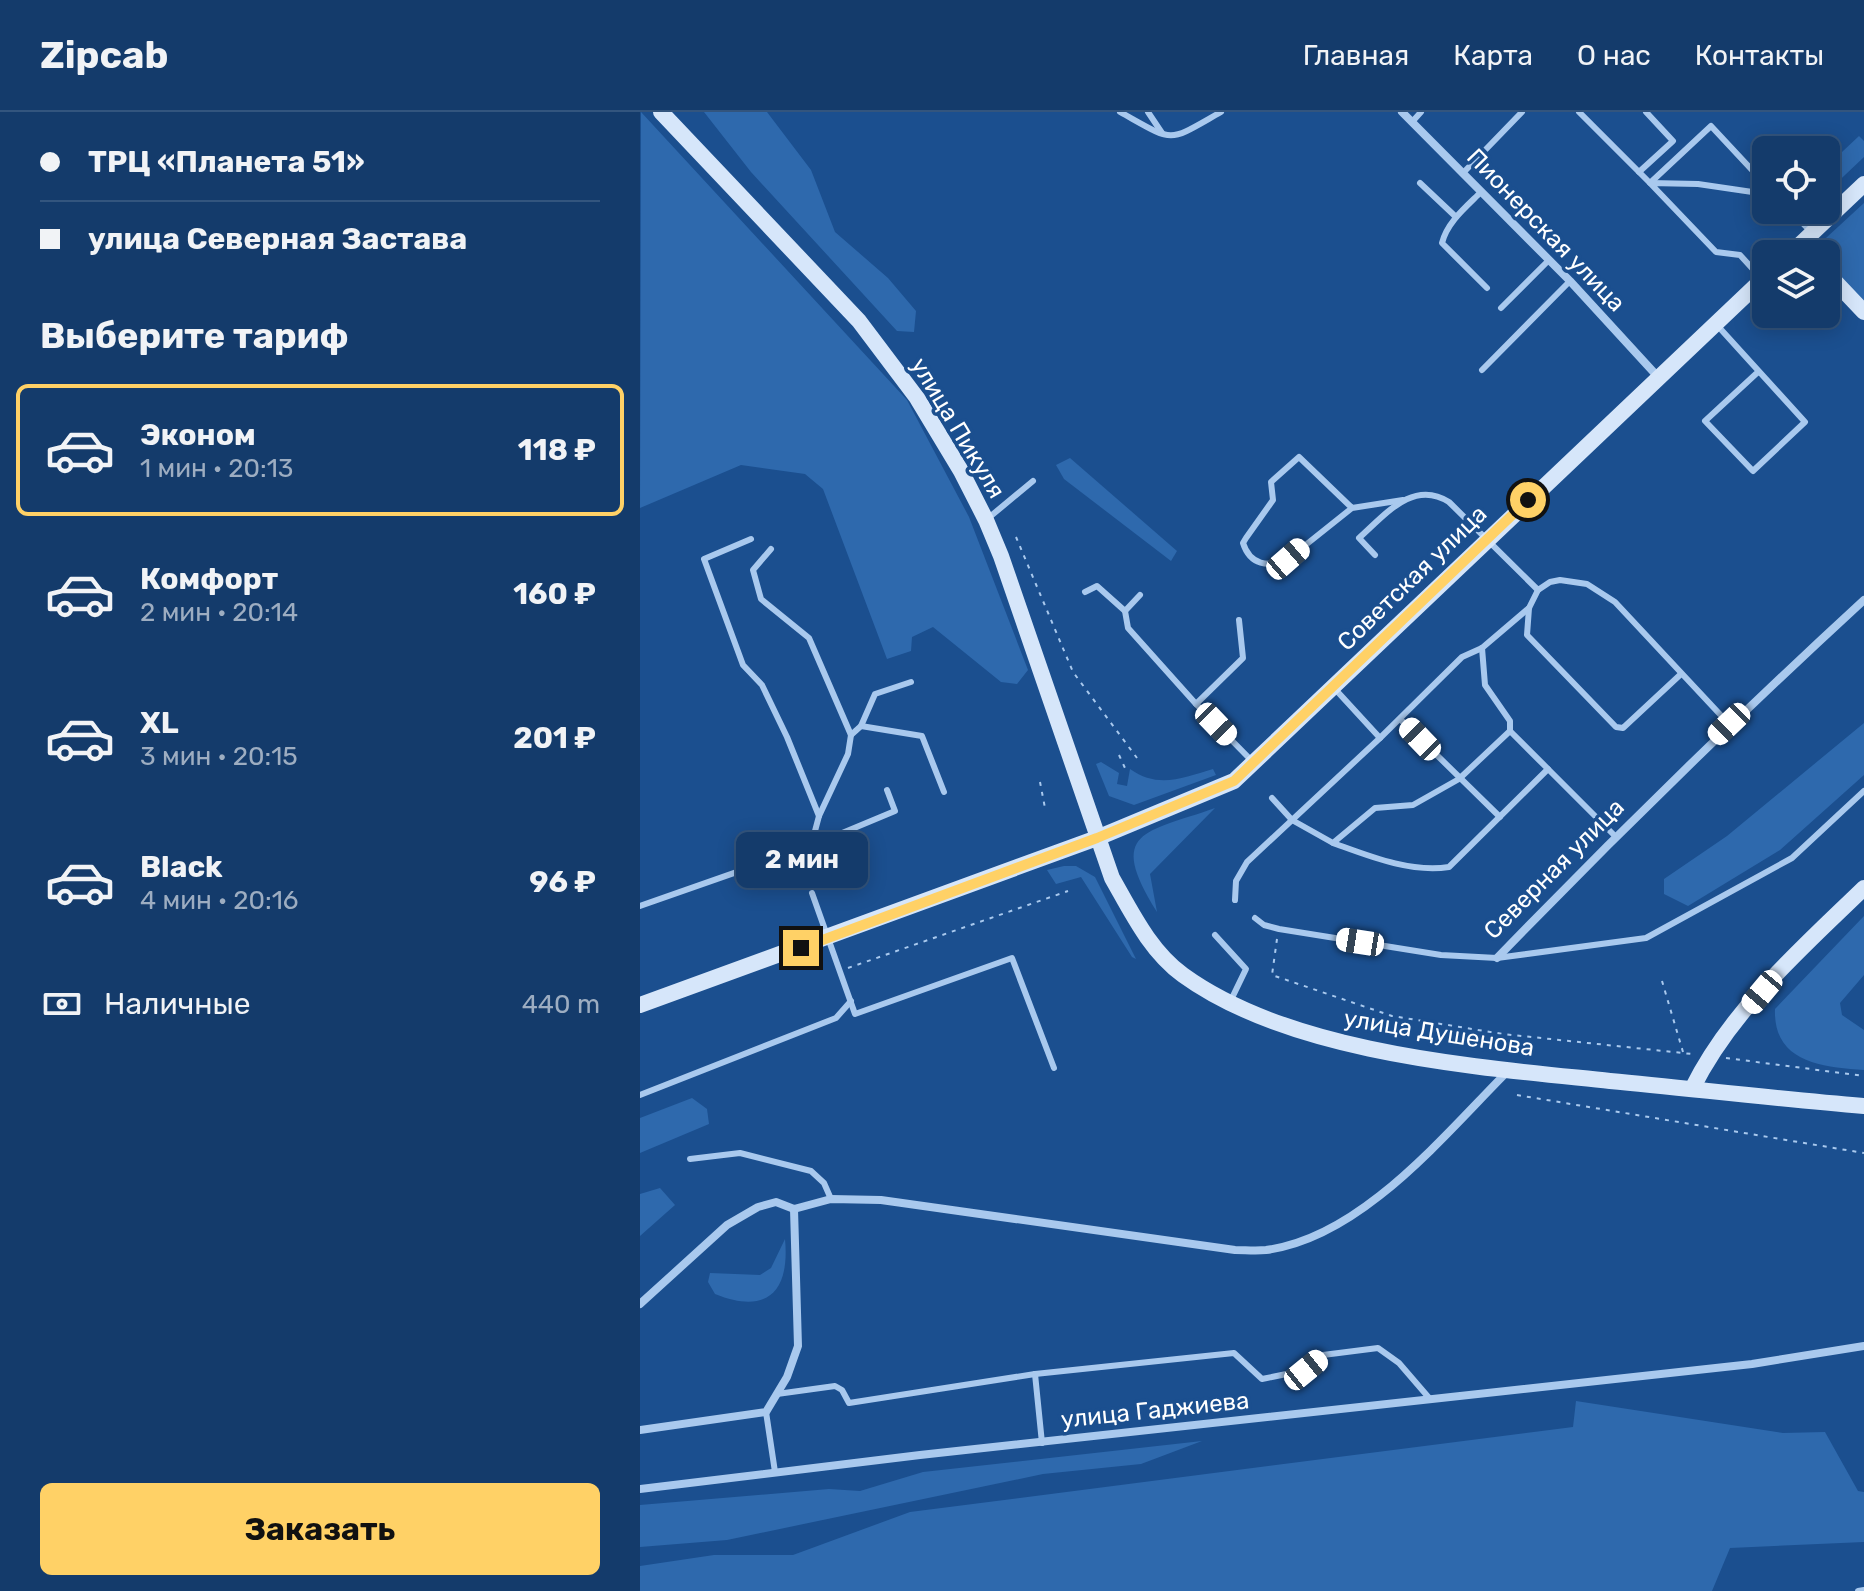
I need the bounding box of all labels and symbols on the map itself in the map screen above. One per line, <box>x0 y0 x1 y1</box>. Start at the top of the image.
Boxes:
street label: Пионерская улица <box>1461 143 1631 317</box>
street label: улица Пикуля <box>905 353 1011 503</box>
route start <box>1510 482 1546 518</box>
street label: Советская улица <box>1332 500 1492 656</box>
car <box>1262 534 1314 584</box>
car <box>1191 698 1241 750</box>
car <box>1703 699 1755 749</box>
car <box>1395 713 1445 765</box>
street label: Северная улица <box>1478 793 1630 945</box>
callout: 2 мин <box>735 832 867 888</box>
car <box>1334 926 1386 958</box>
route end <box>783 930 819 966</box>
car <box>1737 966 1787 1018</box>
street label: улица Душенова <box>1342 1004 1536 1062</box>
car <box>1280 1346 1332 1394</box>
street label: улица Гаджиева <box>1060 1386 1250 1434</box>

